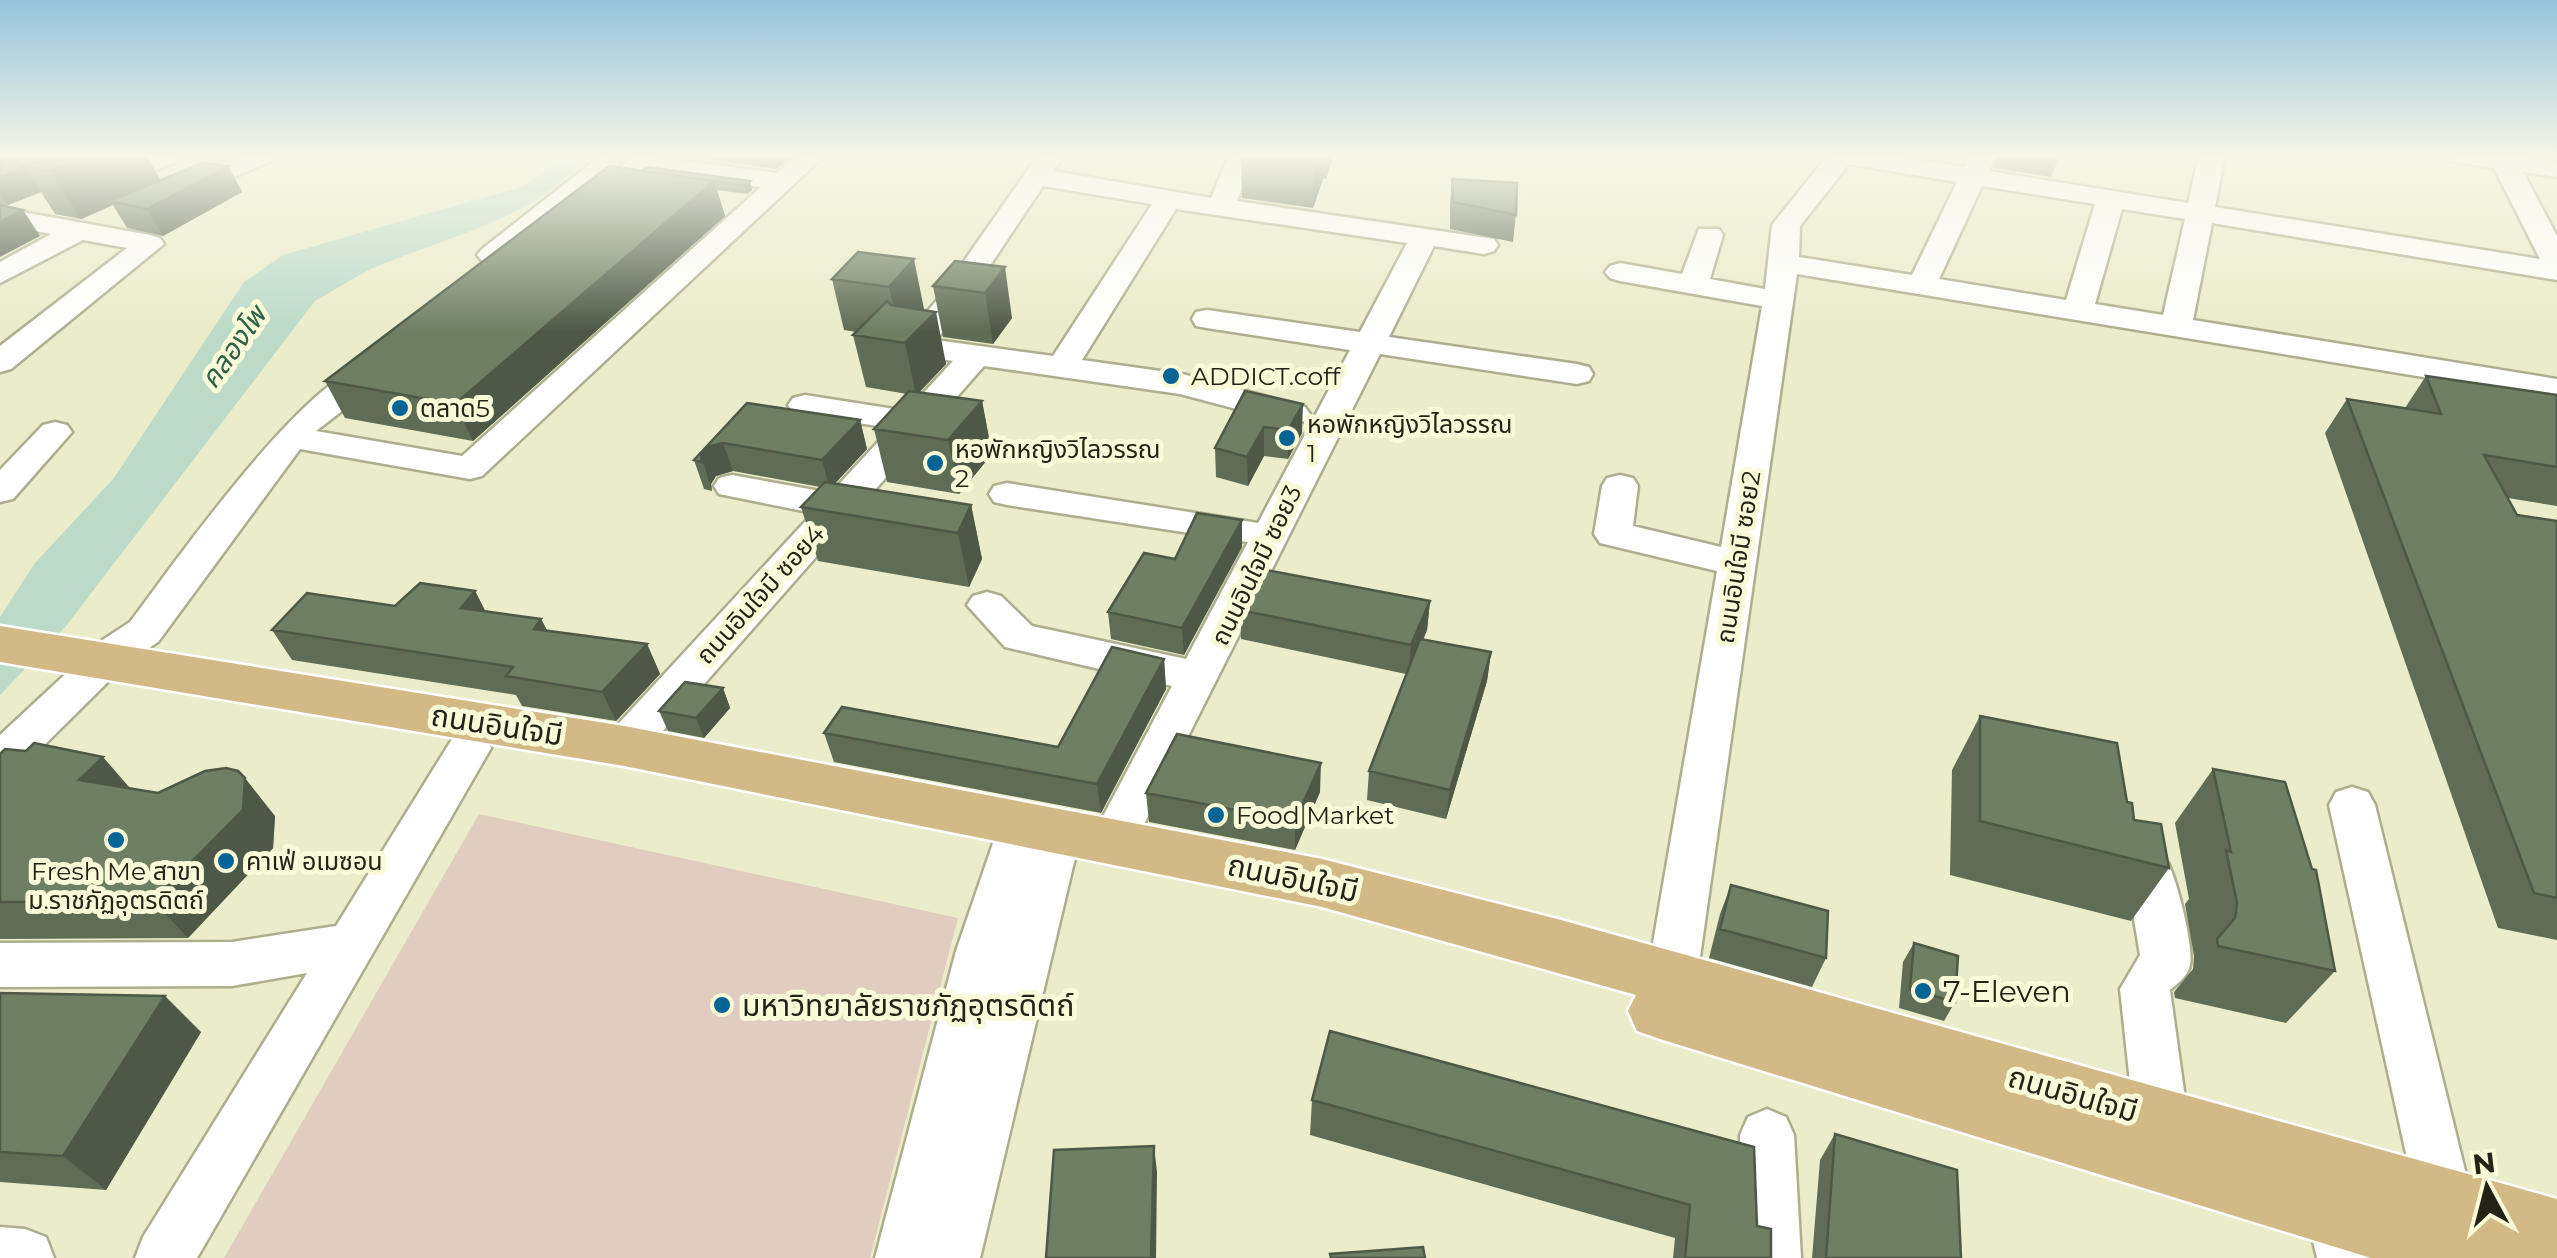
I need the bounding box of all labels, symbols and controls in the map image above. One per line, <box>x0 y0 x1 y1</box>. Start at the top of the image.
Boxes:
water label: คลองโพ <box>193 297 275 394</box>
place label: ADDICT.coff <box>1191 361 1342 391</box>
marker: ADDICT.coff <box>1160 365 1182 387</box>
place label: ตลาด5 <box>420 393 490 423</box>
marker: ตลาด5 <box>389 397 411 419</box>
place label: หอพักหญิงวิไลวรรณ 1 <box>1307 409 1513 468</box>
marker: หอพักหญิงวิไลวรรณ 1 <box>1276 427 1298 449</box>
place label: หอพักหญิงวิไลวรรณ 2 <box>955 434 1161 493</box>
marker: หอพักหญิงวิไลวรรณ 2 <box>924 452 946 474</box>
street label: ถนนอินใจมี ซอย2 <box>1710 469 1766 645</box>
street label: ถนนอินใจมี ซอย3 <box>1204 480 1308 650</box>
street label: ถนนอินใจมี ซอย4 <box>690 518 831 670</box>
street label: ถนนอินใจมี <box>429 696 565 754</box>
place label: Food Market <box>1236 800 1394 830</box>
marker: Food Market <box>1205 804 1227 826</box>
marker: Fresh Me สาขา ม.ราชภัฏอุตรดิตถ์ <box>105 829 127 851</box>
place label: คาเฟ่ อเมซอน <box>246 846 383 876</box>
street label: ถนนอินใจมี <box>1224 846 1362 910</box>
marker: คาเฟ่ อเมซอน <box>215 850 237 872</box>
place label: Fresh Me สาขา ม.ราชภัฏอุตรดิตถ์ <box>28 856 204 916</box>
place label: 7-Eleven <box>1943 973 2071 1010</box>
marker: 7-Eleven <box>1912 980 1934 1002</box>
place label: มหาวิทยาลัยราชภัฏอุตรดิตถ์ <box>742 987 1074 1024</box>
marker: มหาวิทยาลัยราชภัฏอุตรดิตถ์ <box>711 994 733 1016</box>
street label: ถนนอินใจมี <box>2004 1058 2142 1130</box>
north arrow <box>2437 1138 2537 1238</box>
text: N <box>2471 1145 2497 1181</box>

